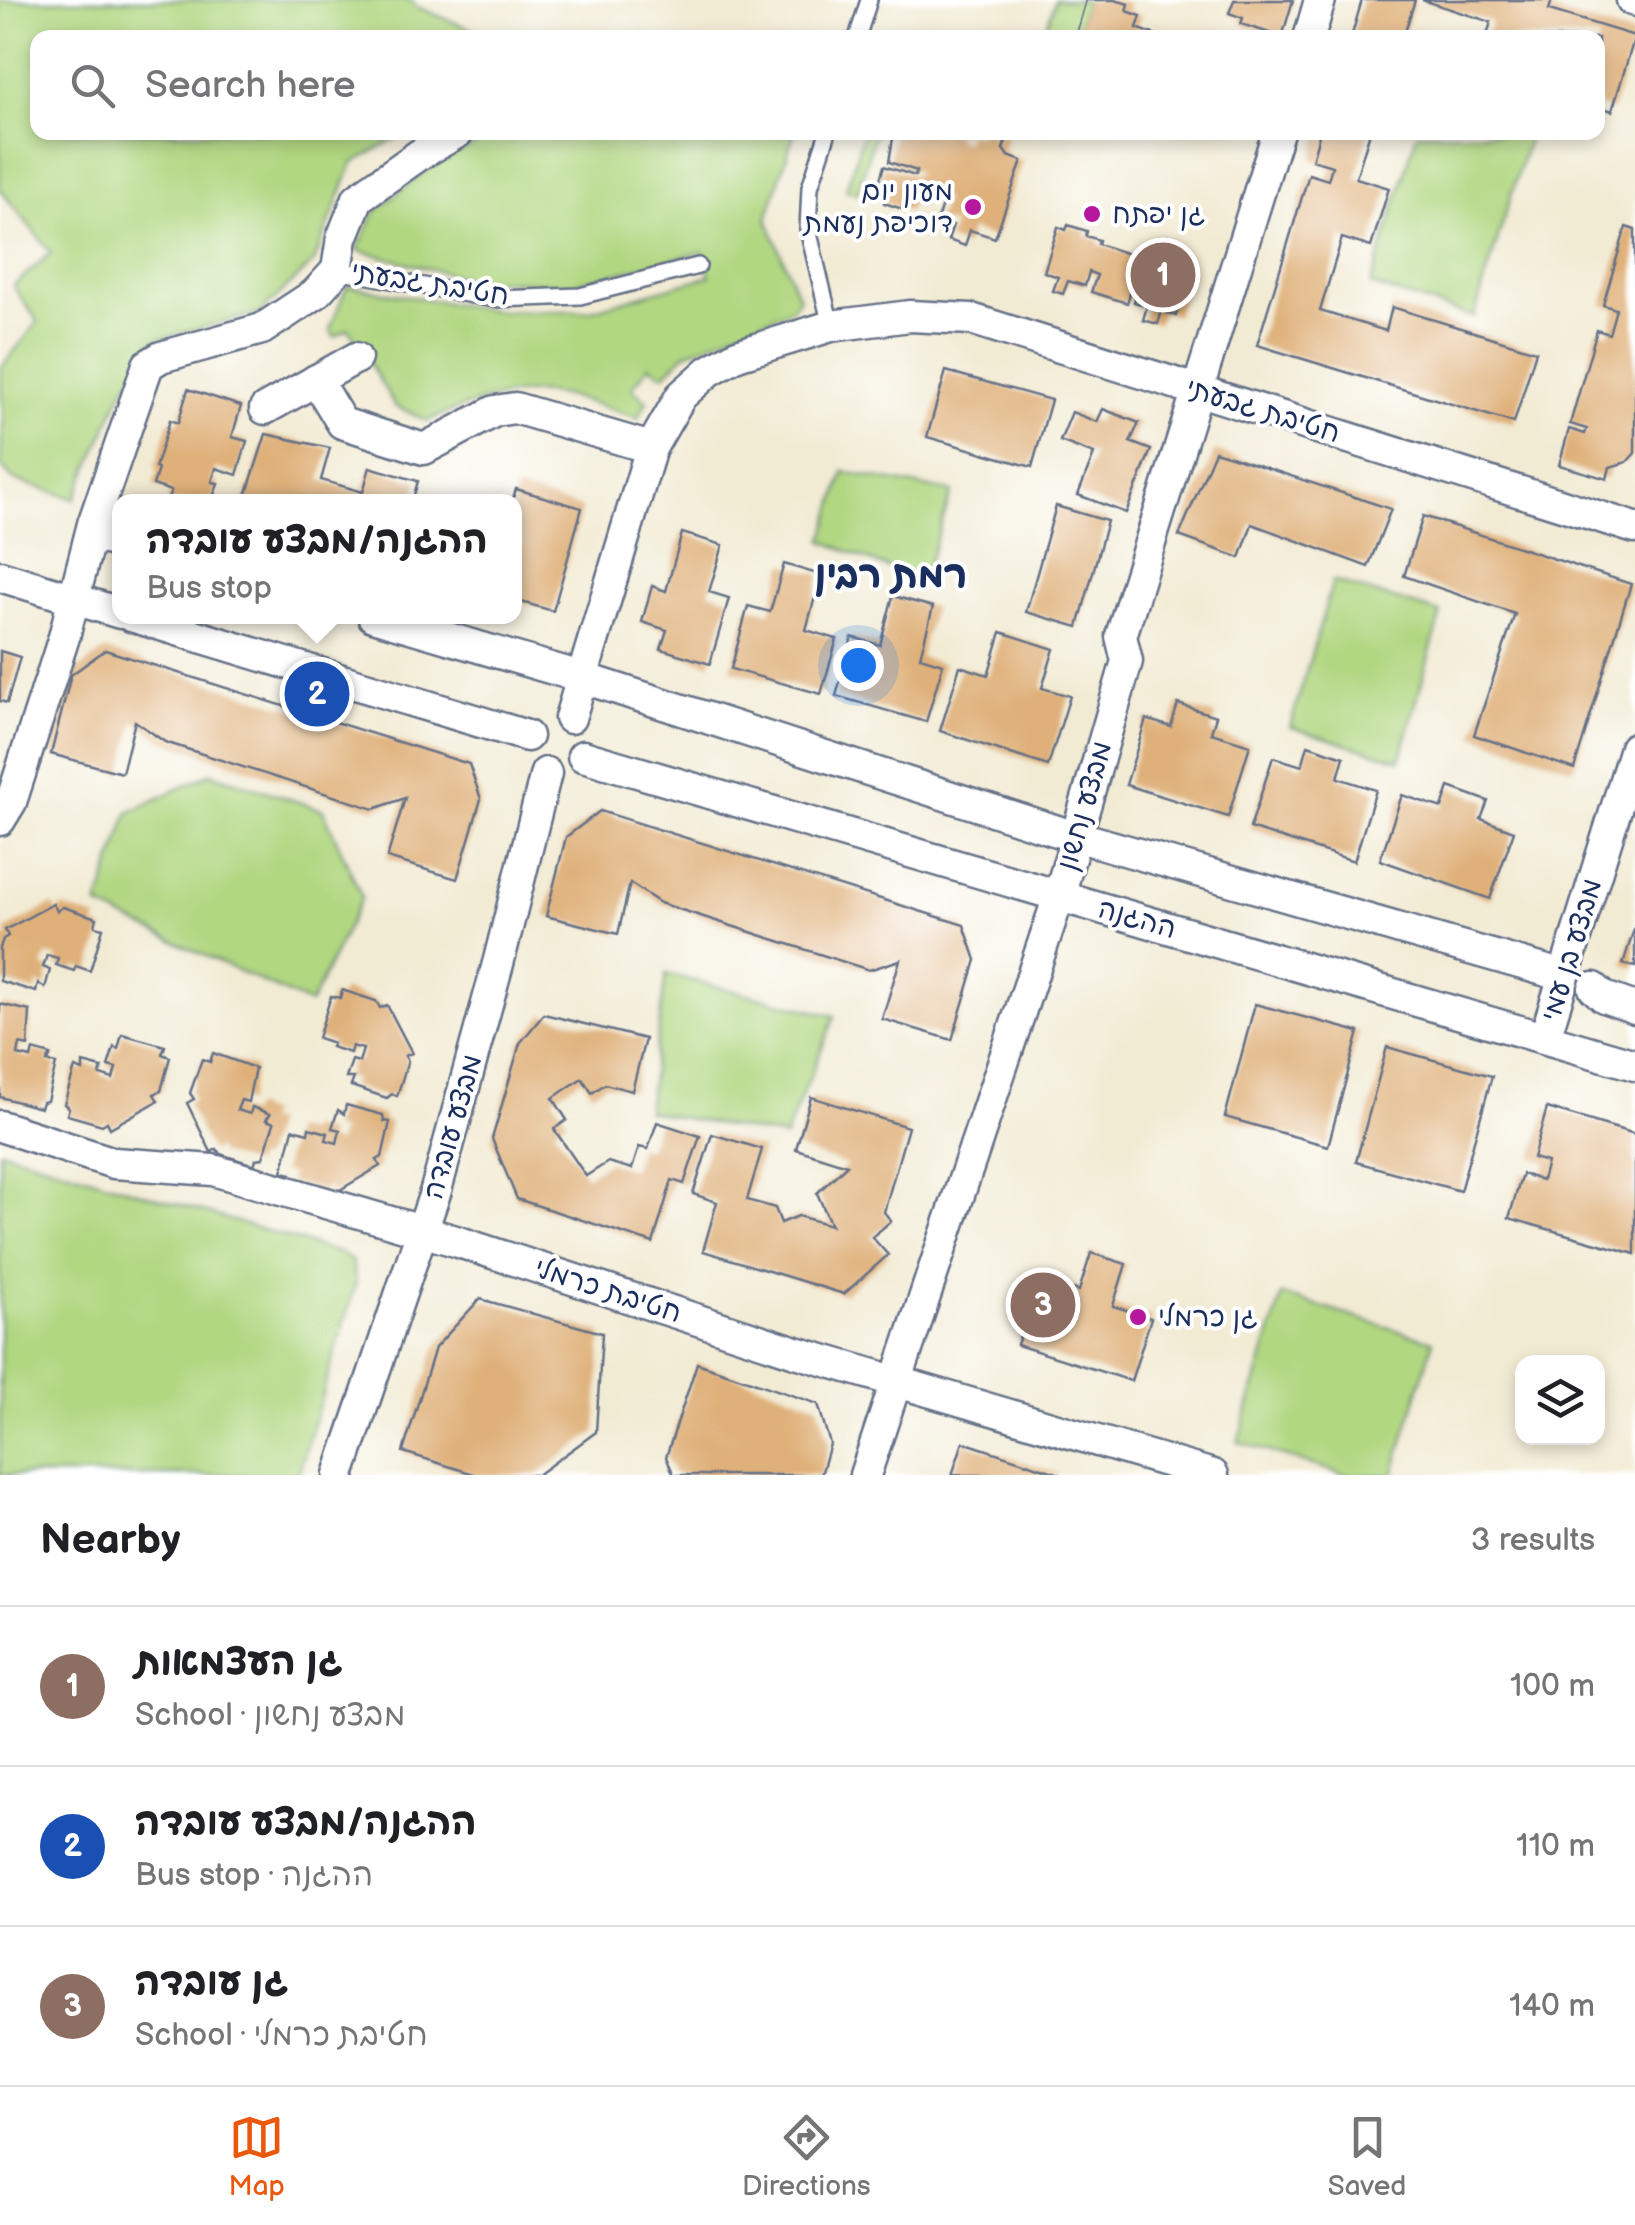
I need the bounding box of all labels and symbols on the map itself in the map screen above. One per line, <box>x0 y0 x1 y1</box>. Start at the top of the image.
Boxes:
place label: מעון יום דוכיפת נעמת <box>801 175 953 240</box>
marker: מעון יום דוכיפת נעמת <box>962 196 984 218</box>
place label: גן יפתח <box>1112 198 1205 231</box>
marker: גן יפתח <box>1081 203 1103 225</box>
pin: 1 <box>1130 238 1196 312</box>
street label: חטיבת גבעתי <box>349 255 511 313</box>
street label: חטיבת גבעתי <box>1182 372 1344 450</box>
district label: רמת רבין <box>815 553 967 598</box>
your location <box>833 640 884 691</box>
pin: 2 <box>284 656 350 732</box>
street label: מבצע נחשון <box>1051 738 1119 874</box>
street label: מבצע בן עמי <box>1535 875 1609 1025</box>
street label: ההגנה <box>1094 892 1180 946</box>
street label: מבצע עובדה <box>417 1051 489 1203</box>
street label: חטיבת כרמלי <box>530 1252 686 1330</box>
pin: 3 <box>1010 1268 1076 1342</box>
place label: גן כרמלי <box>1158 1301 1258 1334</box>
marker: גן כרמלי <box>1127 1306 1149 1328</box>

